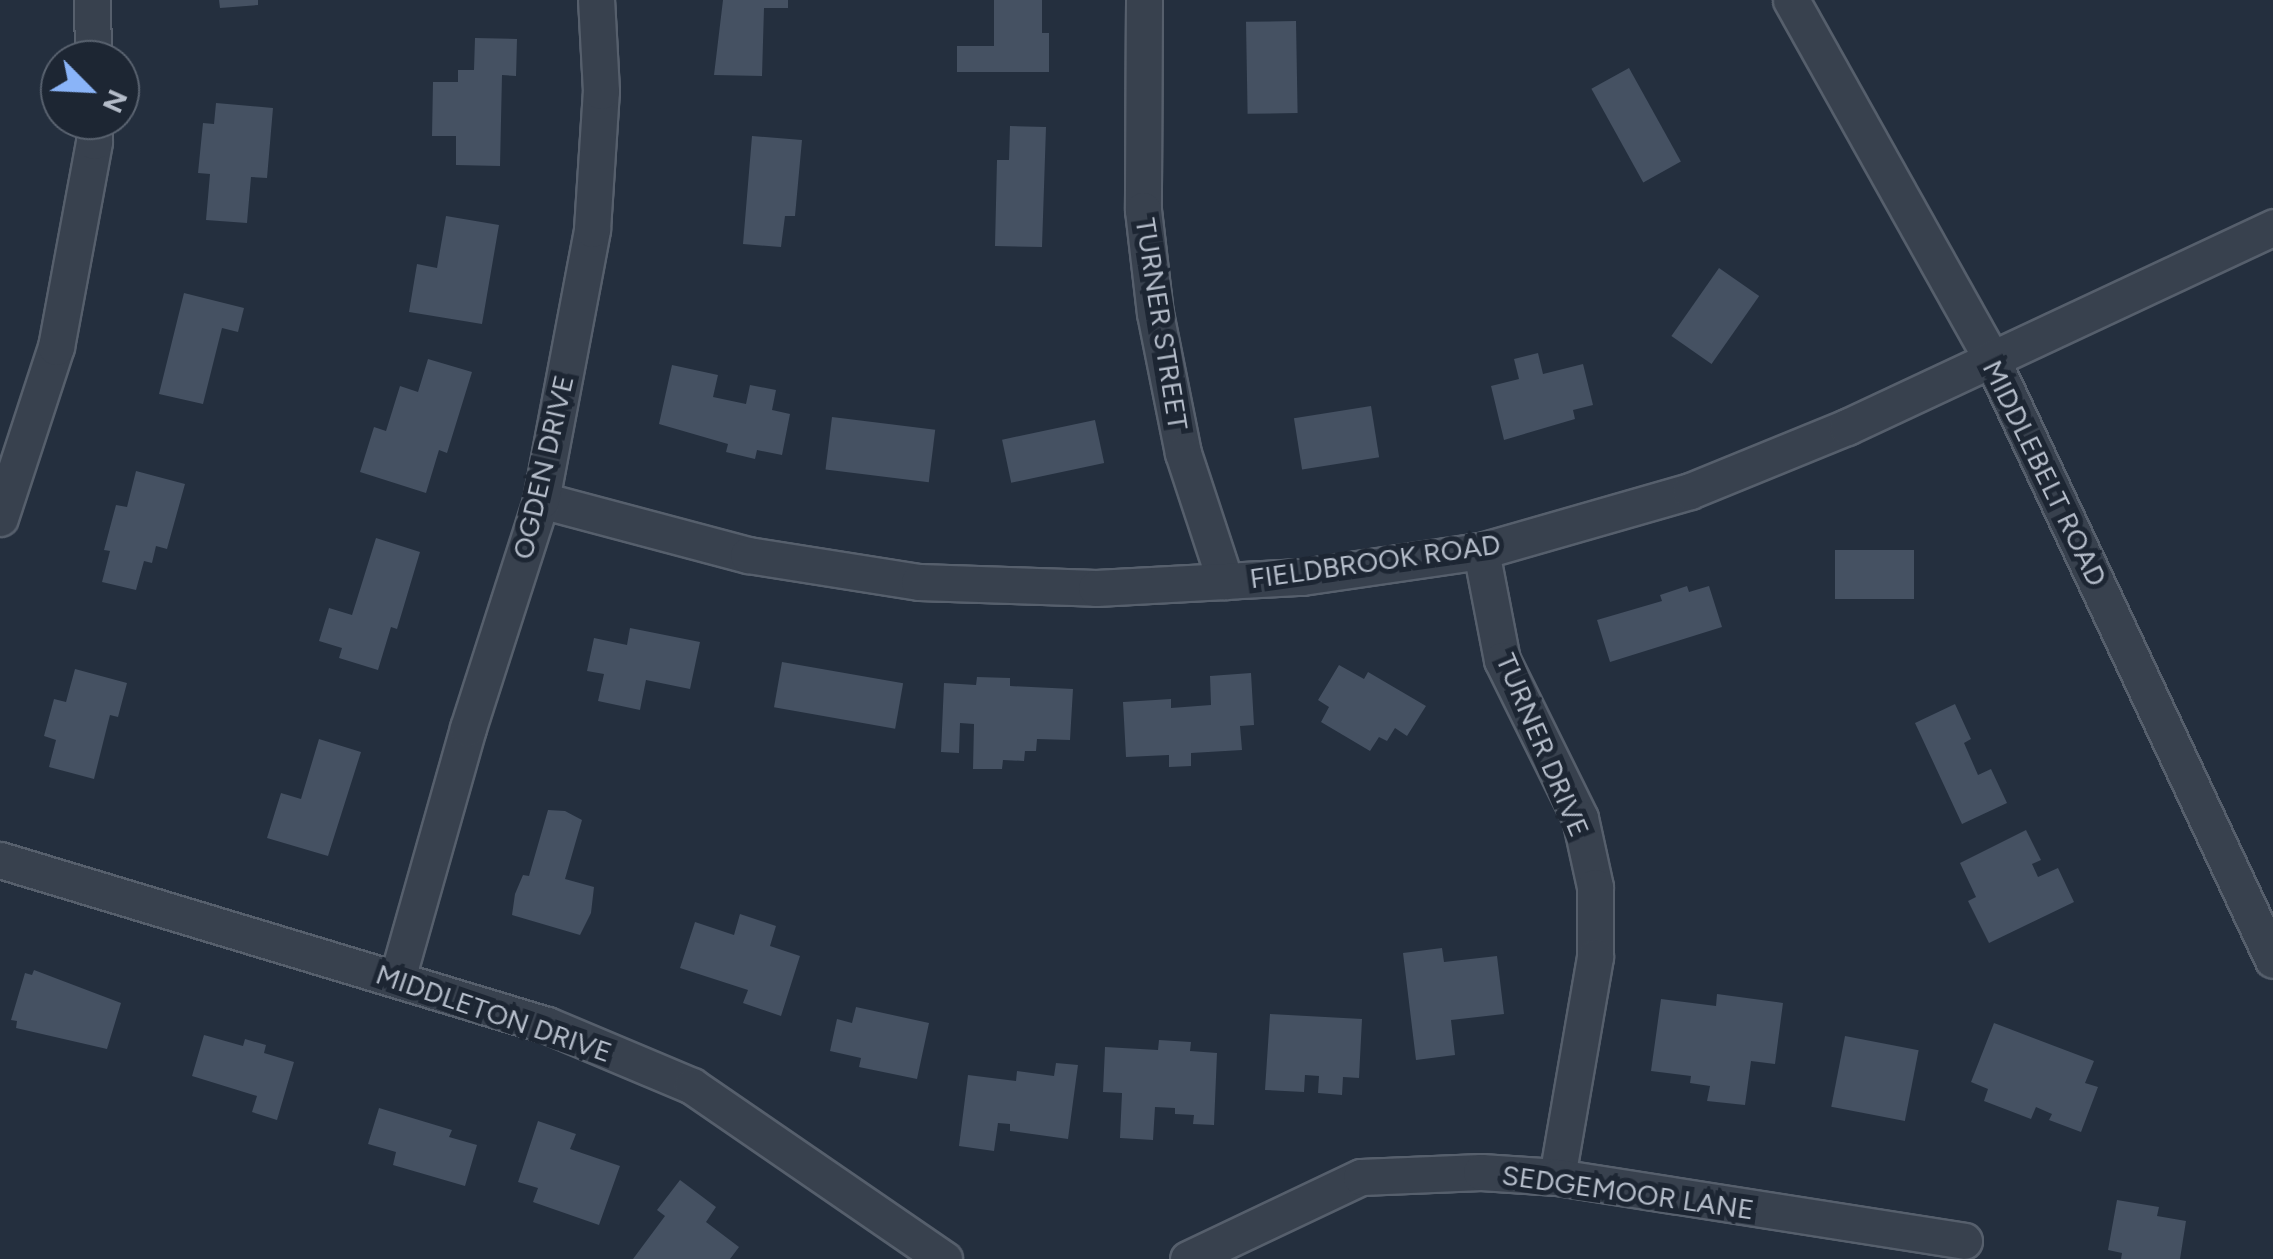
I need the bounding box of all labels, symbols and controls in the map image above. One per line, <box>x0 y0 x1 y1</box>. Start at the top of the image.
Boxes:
north arrow <box>40 40 140 140</box>
text: N <box>96 85 136 118</box>
street label: TURNER STREET <box>1129 216 1195 432</box>
street label: MIDDLEBELT ROAD <box>1976 355 2114 591</box>
street label: OGDEN DRIVE <box>506 372 580 562</box>
street label: FIELDBROOK ROAD <box>1248 527 1502 595</box>
street label: TURNER DRIVE <box>1489 648 1597 842</box>
street label: MIDDLETON DRIVE <box>372 957 616 1069</box>
street label: SEDGEMOOR LANE <box>1500 1158 1756 1226</box>

